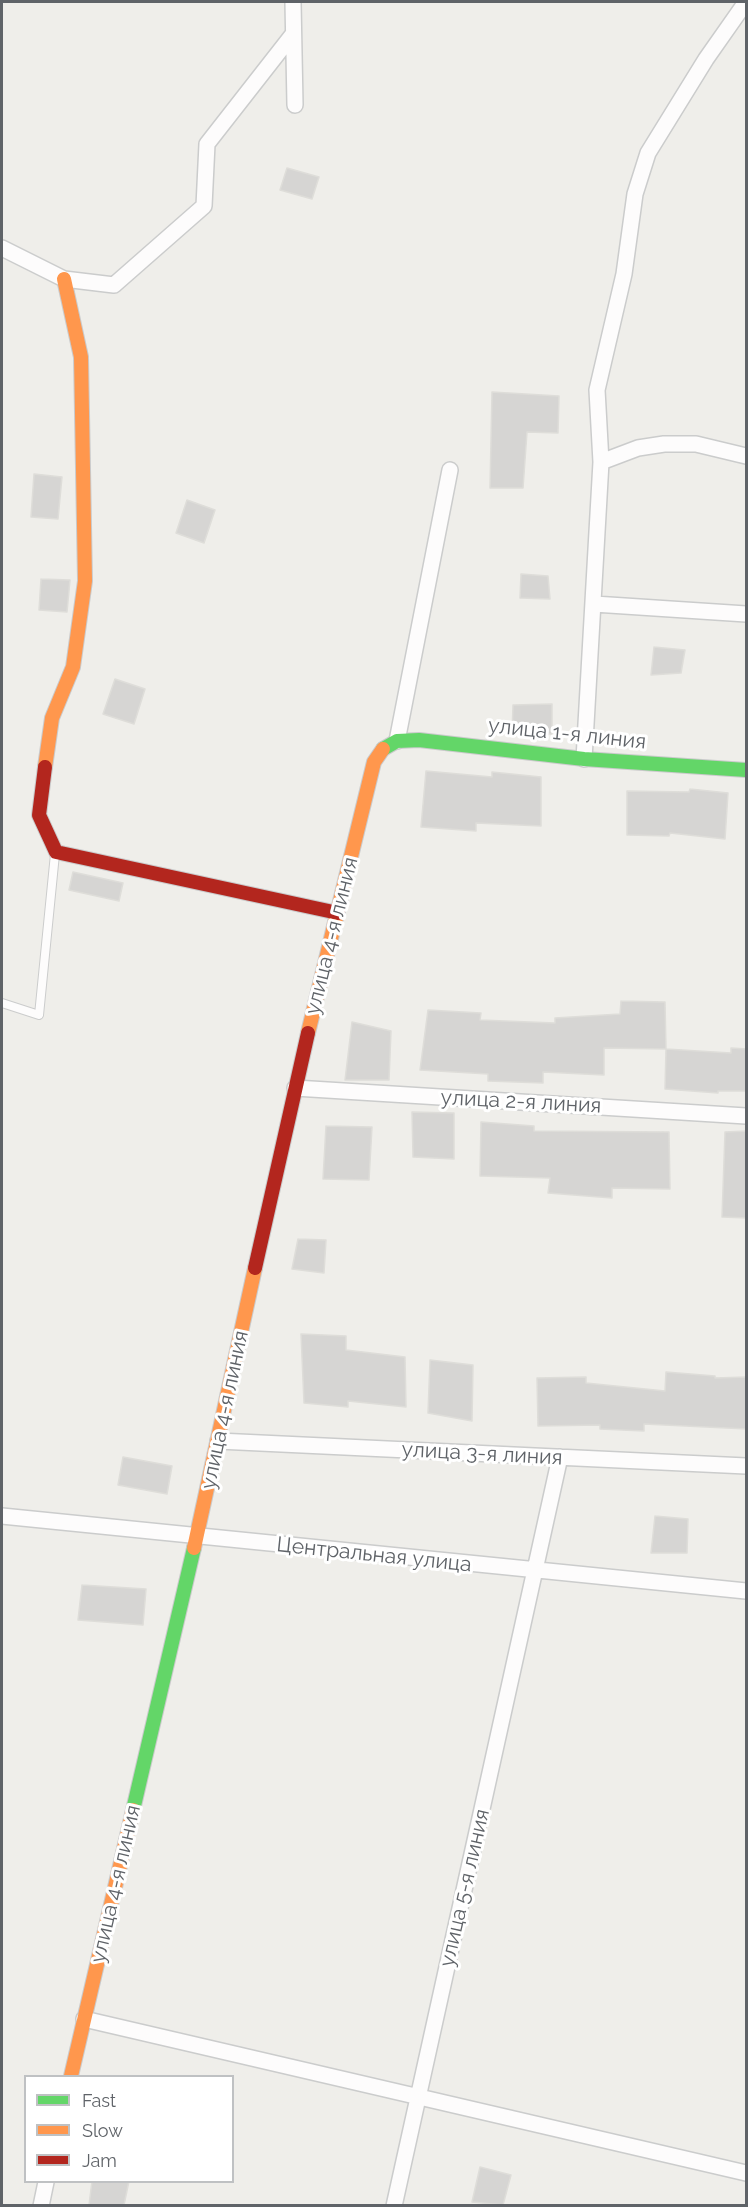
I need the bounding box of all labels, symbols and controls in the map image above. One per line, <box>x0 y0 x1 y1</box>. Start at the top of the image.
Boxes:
street label: улица 1-я линия <box>487 713 647 755</box>
street label: улица 4-я линия <box>300 855 364 1017</box>
street label: улица 2-я линия <box>440 1085 602 1119</box>
street label: улица 4-я линия <box>196 1329 254 1491</box>
street label: улица 3-я линия <box>401 1437 563 1471</box>
street label: Центральная улица <box>275 1532 473 1578</box>
street label: улица 4-я линия <box>86 1803 146 1965</box>
street label: улица 5-я линия <box>435 1807 495 1969</box>
legend <box>24 2075 234 2183</box>
text: Fast <box>82 2090 116 2111</box>
text: Slow <box>82 2120 123 2141</box>
text: Jam <box>82 2150 117 2171</box>

